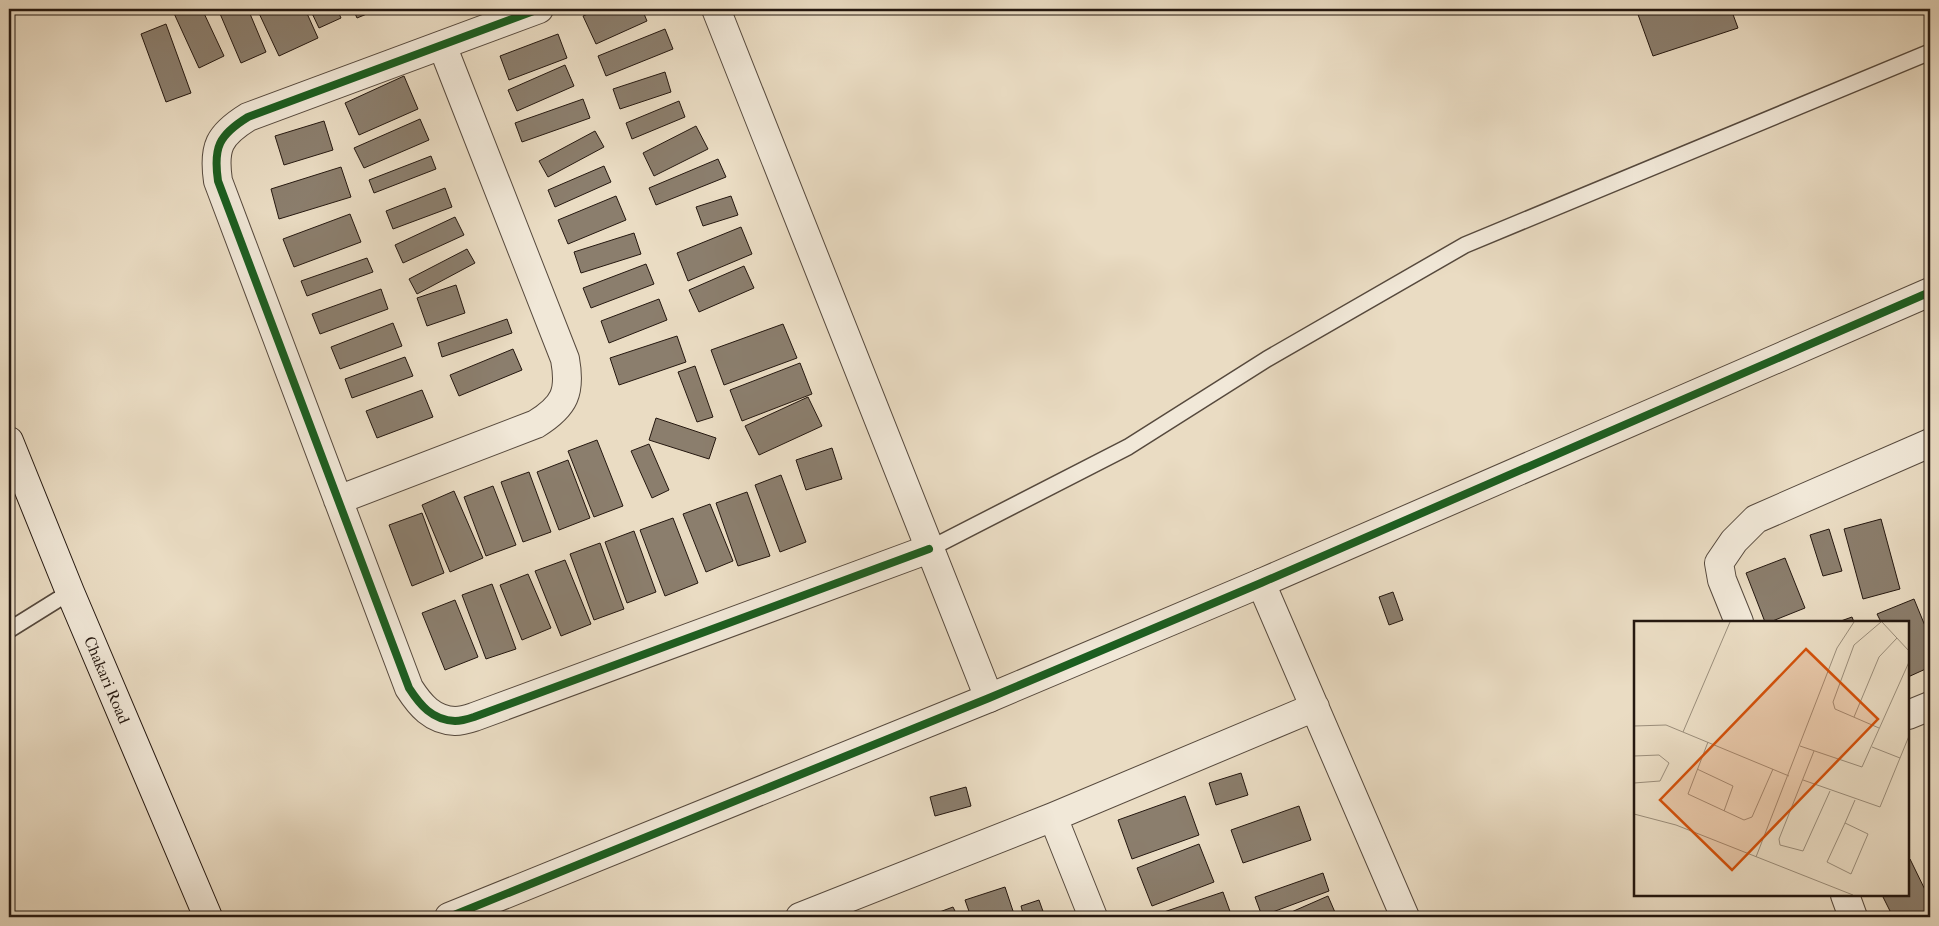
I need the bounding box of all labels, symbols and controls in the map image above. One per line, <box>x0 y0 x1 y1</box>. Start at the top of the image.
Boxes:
inset map <box>1634 621 1909 896</box>
street label: Chakari Road <box>80 633 134 727</box>

